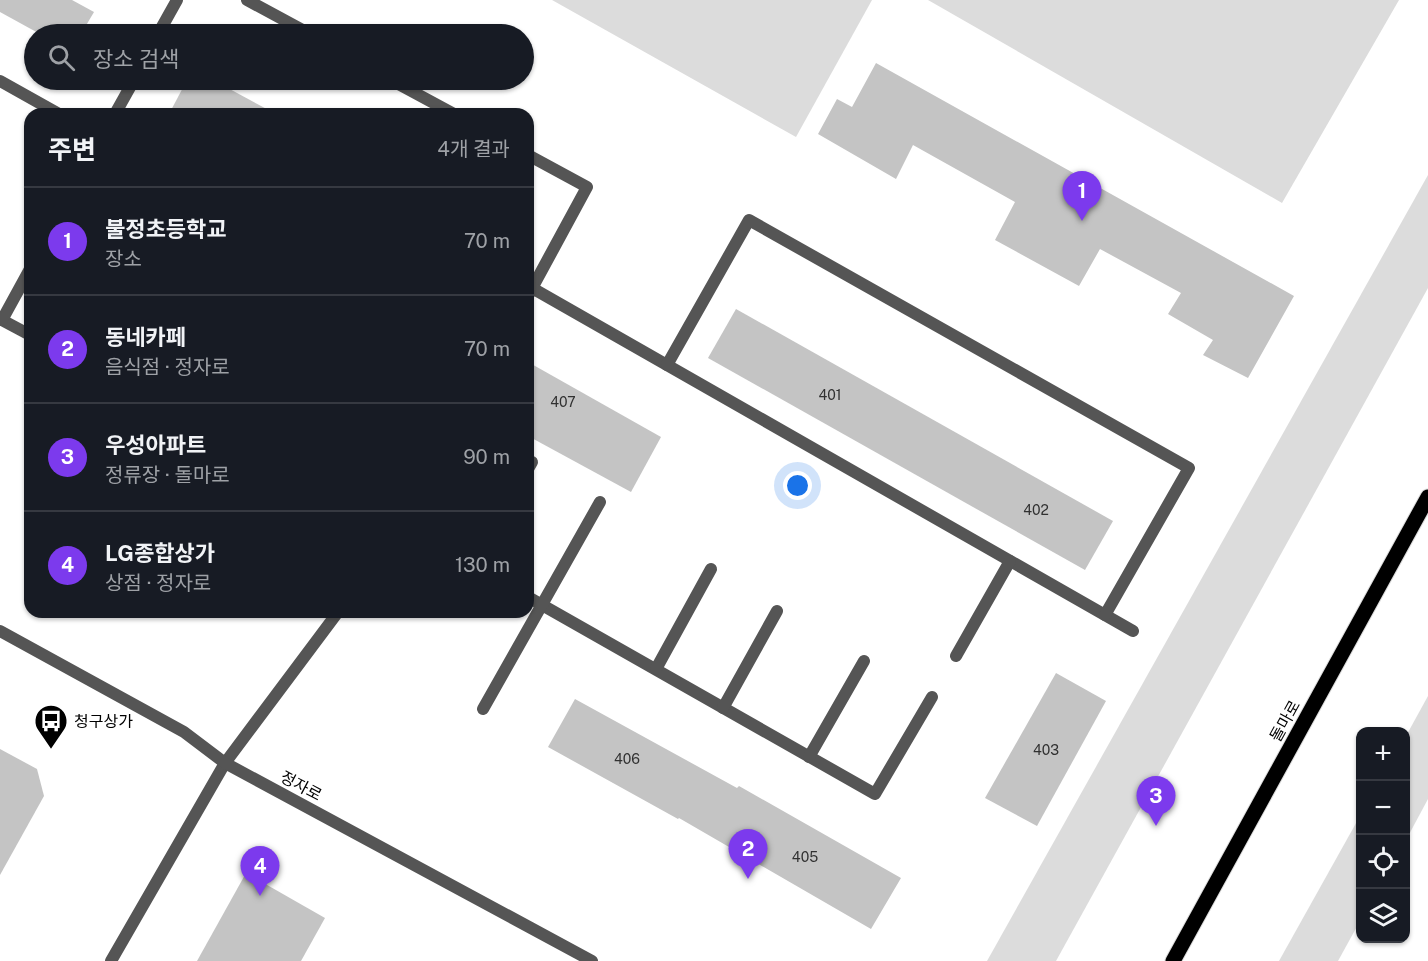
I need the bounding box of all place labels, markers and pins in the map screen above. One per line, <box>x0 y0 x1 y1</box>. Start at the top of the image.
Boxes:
pin: 1 <box>1062 172 1102 221</box>
bus stop icon: 청구상가 <box>33 703 69 750</box>
place label: 청구상가 <box>74 712 133 731</box>
pin: 3 <box>1136 776 1176 826</box>
pin: 2 <box>728 830 768 879</box>
pin: 4 <box>240 846 280 896</box>

